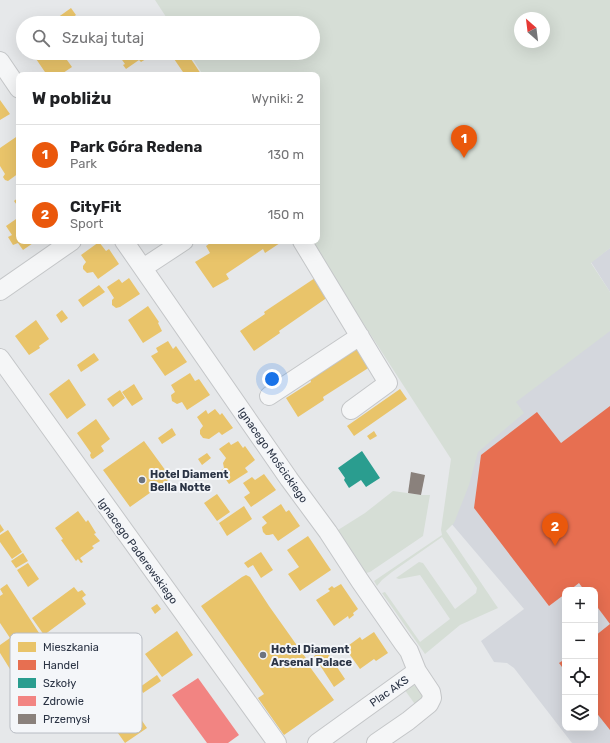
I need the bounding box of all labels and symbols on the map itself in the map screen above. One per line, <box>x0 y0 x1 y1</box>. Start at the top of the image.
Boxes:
north arrow <box>514 12 550 48</box>
pin: 1 <box>451 125 477 158</box>
your location <box>262 369 282 389</box>
street label: Ignacego Mościckiego <box>235 405 310 505</box>
place label: Hotel Diament Bella Notte <box>150 468 228 494</box>
marker: Hotel Diament Bella Notte <box>137 475 147 485</box>
street label: Ignacego Paderewskiego <box>95 496 180 607</box>
pin: 2 <box>542 513 568 546</box>
legend <box>10 633 142 733</box>
text: Mieszkania <box>43 641 99 654</box>
place label: Hotel Diament Arsenal Palace <box>271 643 352 669</box>
marker: Hotel Diament Arsenal Palace <box>258 650 268 660</box>
text: Handel <box>43 659 79 672</box>
street label: Plac AKS <box>367 673 412 710</box>
text: Szkoły <box>43 677 76 690</box>
text: Zdrowie <box>43 695 84 708</box>
text: Przemysł <box>43 713 90 726</box>

